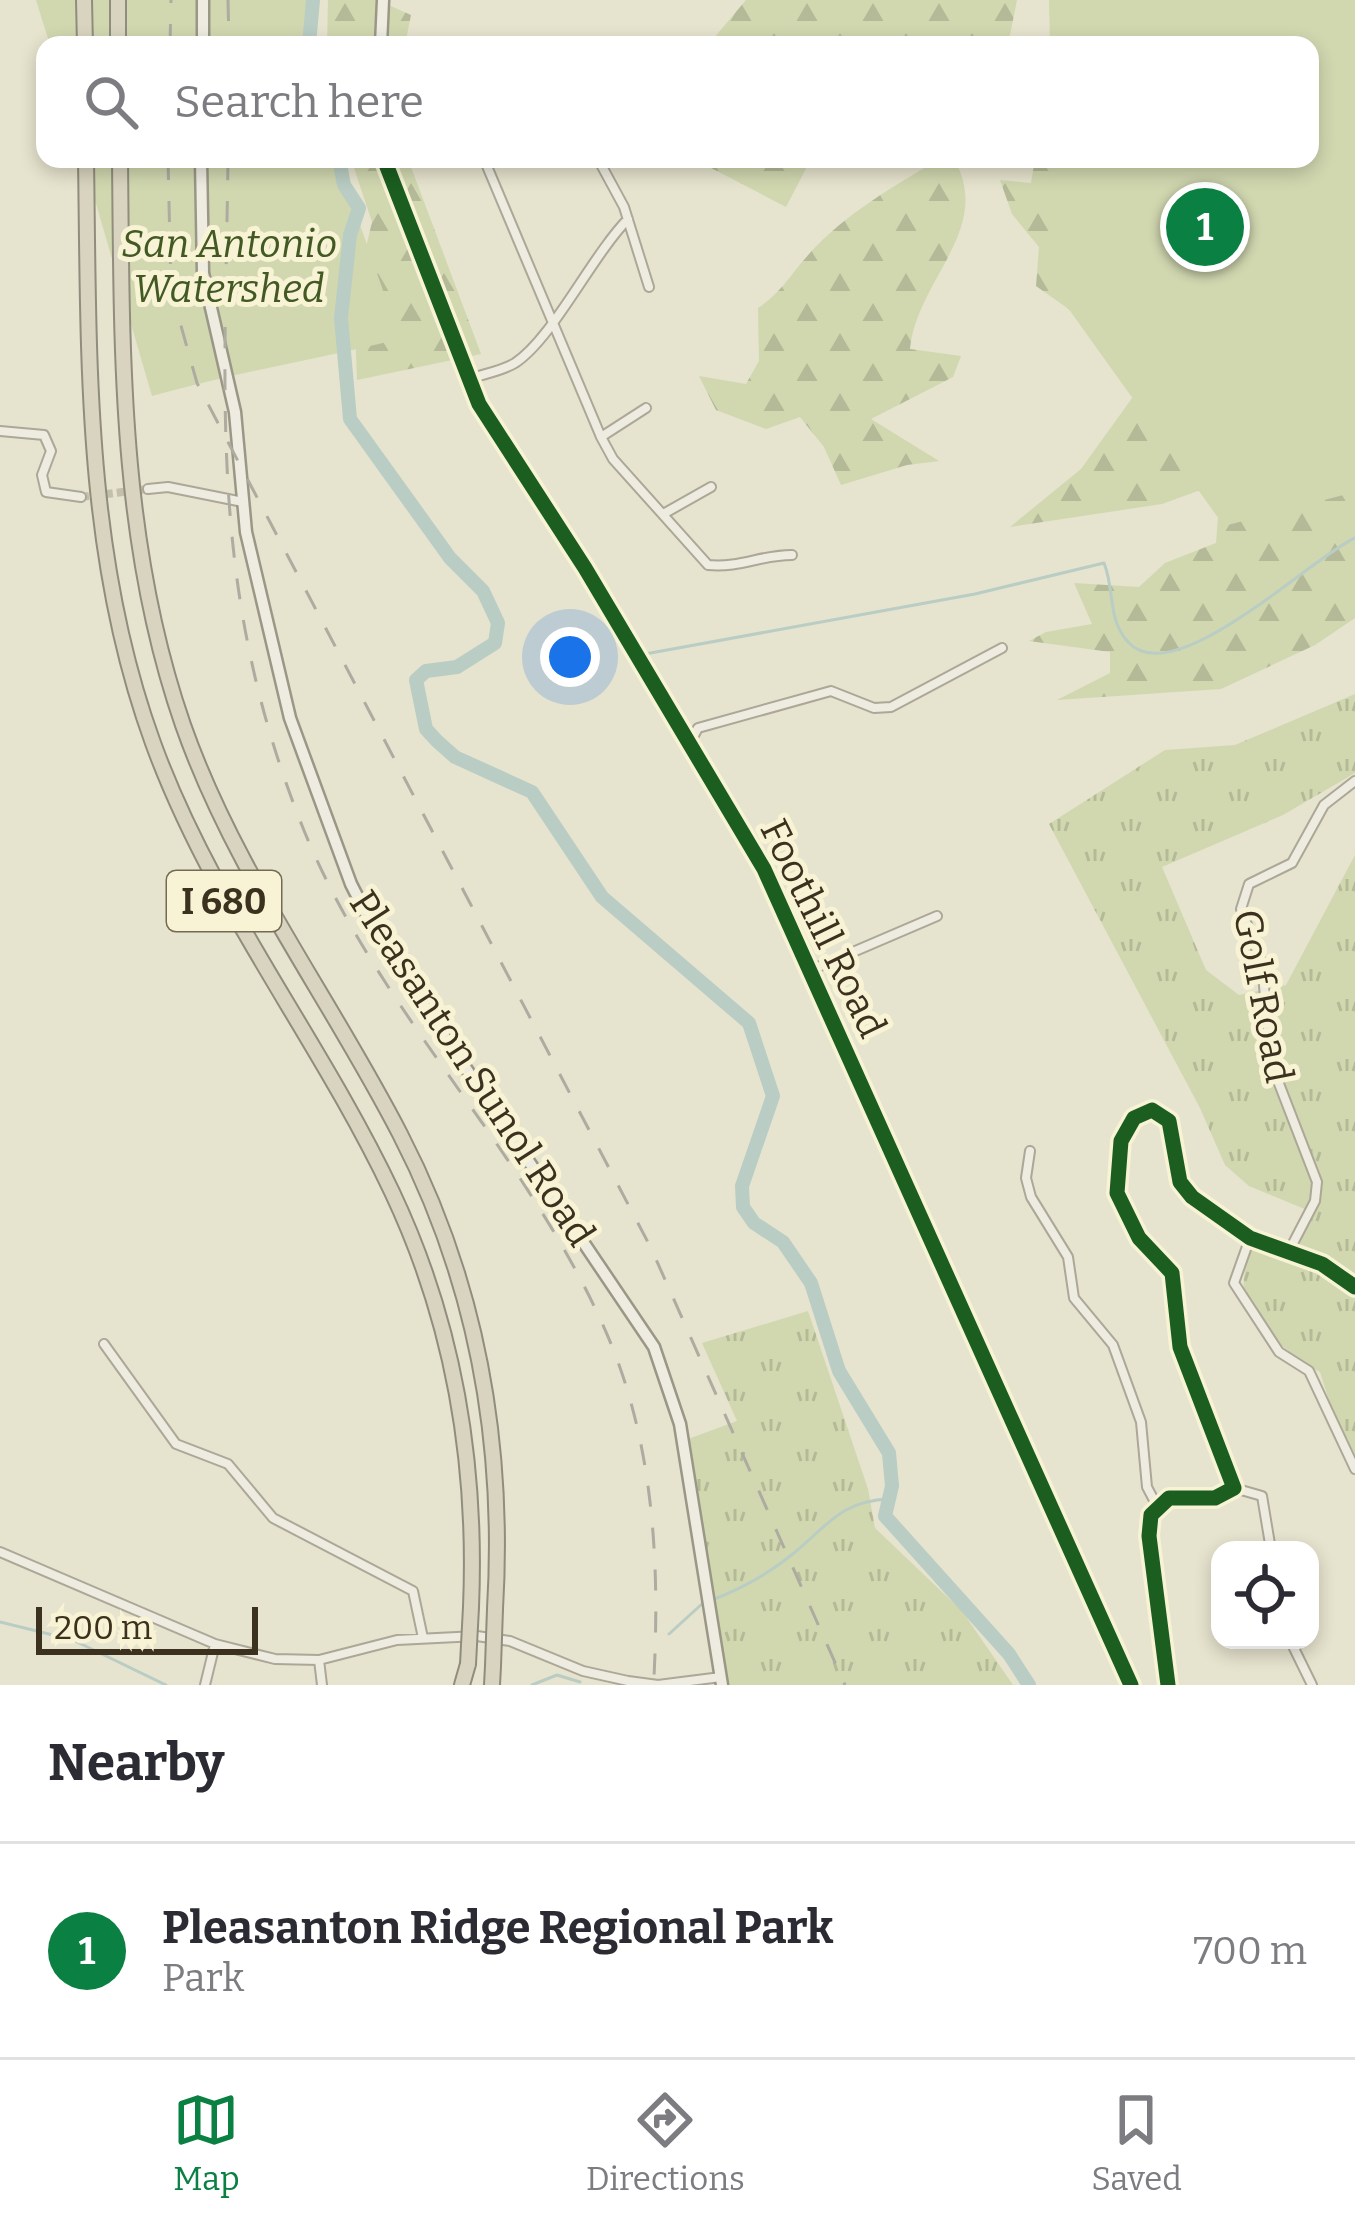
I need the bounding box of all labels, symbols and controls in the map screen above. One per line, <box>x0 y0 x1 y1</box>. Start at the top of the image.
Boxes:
search box <box>36 36 1319 168</box>
icon: search <box>78 69 144 135</box>
text: Search here <box>174 75 424 129</box>
pin: 1 <box>1166 182 1244 272</box>
park label: San Antonio Watershed <box>121 221 337 312</box>
your location <box>540 627 600 687</box>
street label: Foothill Road <box>751 812 896 1045</box>
road number: I 680 <box>167 871 281 931</box>
street label: Pleasanton Sunol Road <box>340 882 604 1255</box>
street label: Golf Road <box>1224 906 1302 1087</box>
map controls <box>1211 1541 1319 1649</box>
button: locate <box>1211 1541 1319 1649</box>
scale bar <box>36 1601 258 1654</box>
text: 200 m <box>54 1608 152 1648</box>
text: Nearby <box>48 1732 224 1794</box>
text: Pleasanton Ridge Regional Park <box>162 1901 834 1955</box>
text: 1 <box>79 1928 95 1974</box>
text: 700 m <box>1193 1928 1307 1974</box>
text: Park <box>162 1955 244 2001</box>
tab: Map <box>173 2087 240 2199</box>
tab: Directions <box>586 2087 745 2199</box>
tab: Saved <box>1091 2087 1182 2199</box>

